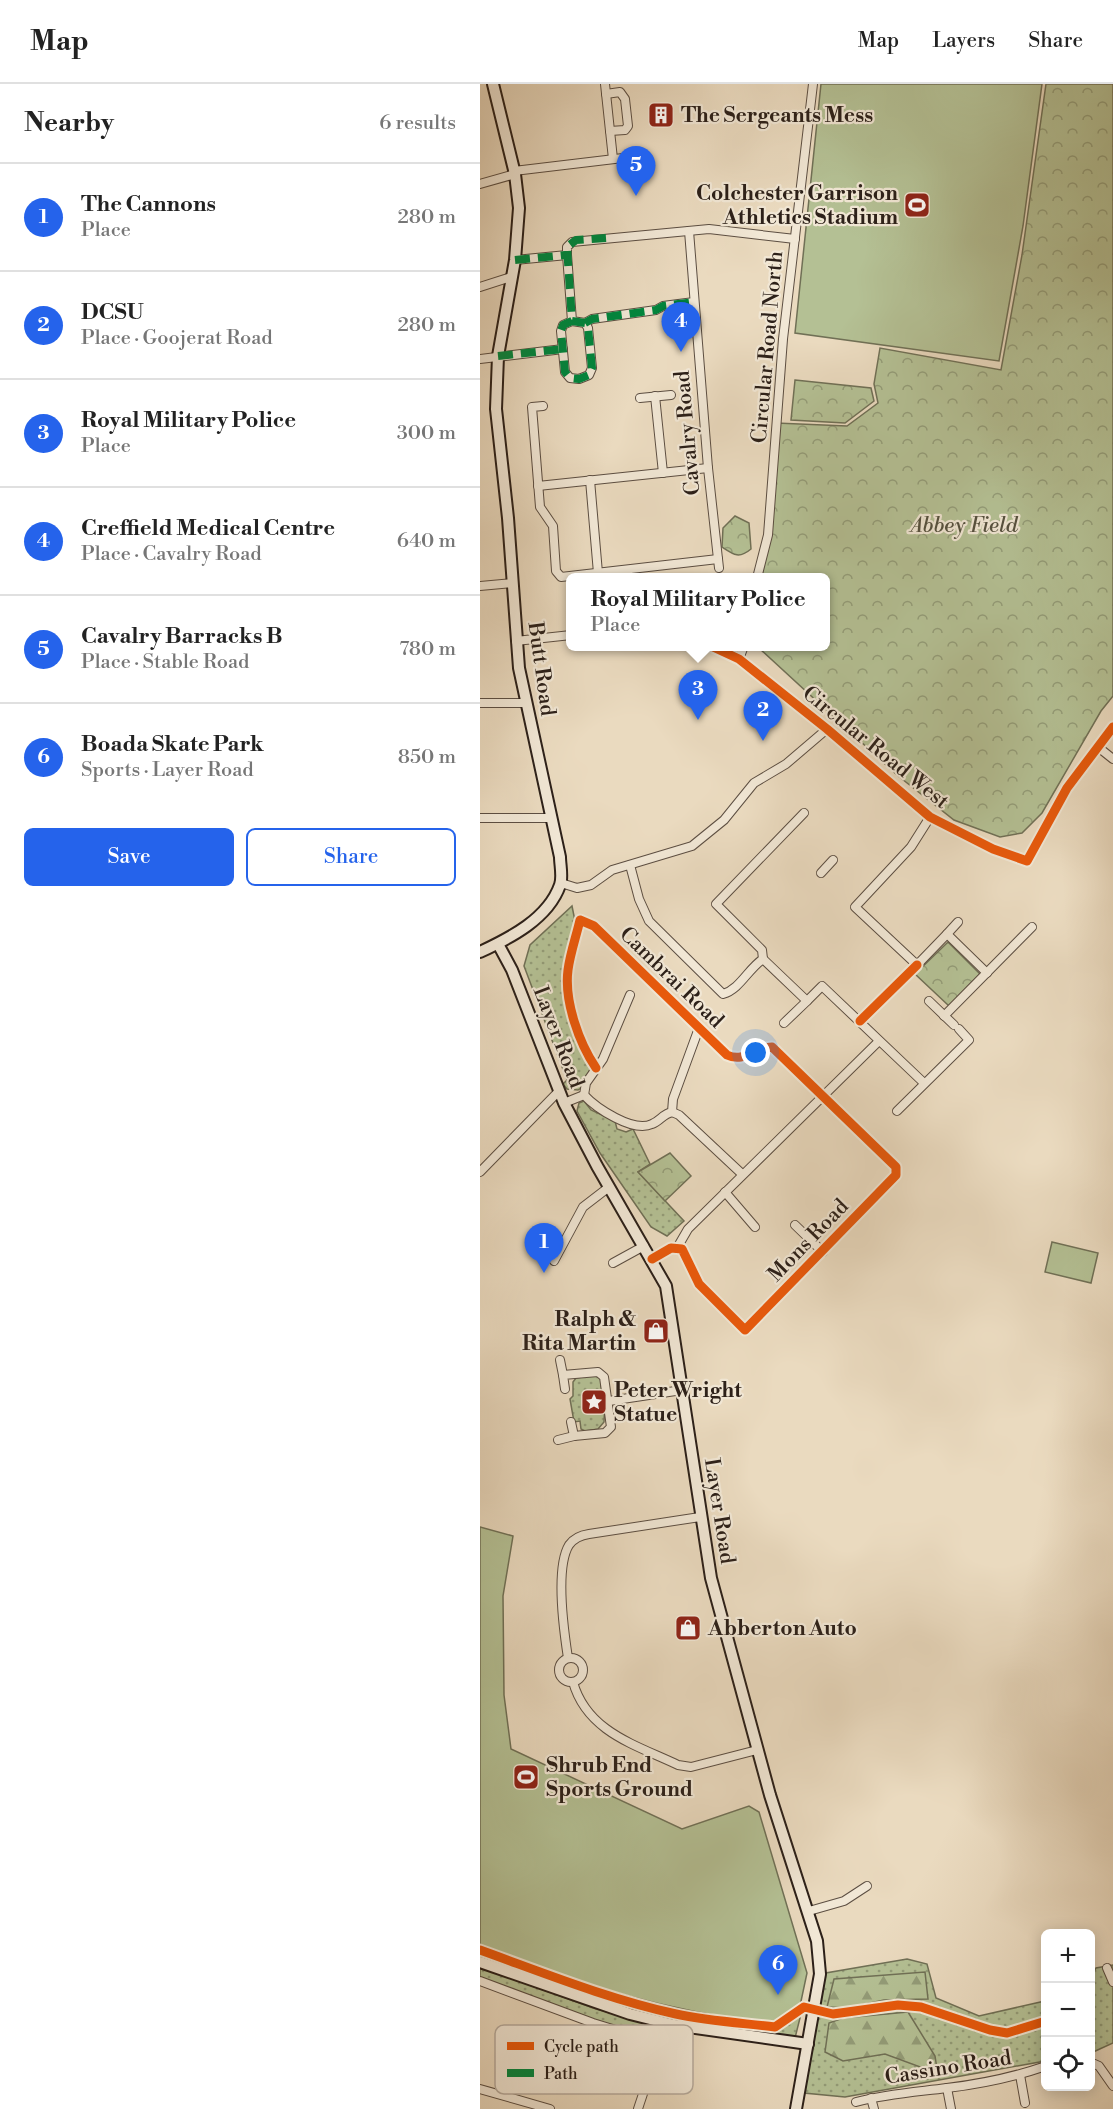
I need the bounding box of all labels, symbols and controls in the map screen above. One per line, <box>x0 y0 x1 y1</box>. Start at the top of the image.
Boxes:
text: Map <box>30 24 89 59</box>
text: Map <box>858 28 899 54</box>
text: Layers <box>932 28 995 54</box>
text: Share <box>1028 28 1083 54</box>
building icon: The Sergeants Mess <box>646 100 676 130</box>
place label: The Sergeants Mess <box>681 103 873 129</box>
text: Nearby <box>24 107 114 139</box>
text: 6 results <box>379 111 456 136</box>
pin: 5 <box>616 147 656 196</box>
place label: Colchester Garrison Athletics Stadium <box>696 181 898 231</box>
sports icon: Colchester Garrison Athletics Stadium <box>902 190 932 220</box>
text: The Cannons <box>81 191 216 218</box>
text: 1 <box>39 205 48 230</box>
text: 280 m <box>397 205 456 230</box>
text: Place <box>81 218 131 243</box>
street label: Circular Road North <box>747 249 789 444</box>
text: DCSU <box>81 299 144 326</box>
pin: 4 <box>662 302 700 352</box>
text: 2 <box>37 313 50 338</box>
text: 280 m <box>397 313 456 338</box>
text: Place · Goojerat Road <box>81 326 273 351</box>
street label: Cavalry Road <box>670 369 706 496</box>
text: Royal Military Police <box>81 407 296 434</box>
text: 3 <box>37 421 50 446</box>
text: 300 m <box>397 421 456 446</box>
text: Place <box>81 434 131 459</box>
park label: Abbey Field <box>909 513 1019 539</box>
text: Creffield Medical Centre <box>81 515 335 542</box>
text: 4 <box>37 529 50 554</box>
text: 640 m <box>397 529 456 554</box>
text: Place · Cavalry Road <box>81 542 262 567</box>
popup <box>566 573 830 651</box>
text: Royal Military Police <box>590 586 806 613</box>
text: Place <box>590 613 640 638</box>
street label: Butt Road <box>521 619 560 718</box>
text: Cavalry Barracks B <box>81 623 283 650</box>
text: 5 <box>37 637 50 662</box>
text: 780 m <box>399 637 456 662</box>
text: Place · Stable Road <box>81 650 249 675</box>
pin: 3 <box>678 670 718 720</box>
street label: Circular Road West <box>797 681 954 815</box>
pin: 2 <box>744 692 782 741</box>
text: Boada Skate Park <box>81 731 264 758</box>
text: 6 <box>37 745 50 770</box>
text: 850 m <box>398 745 456 770</box>
text: Sports · Layer Road <box>81 758 254 783</box>
button: Save <box>24 828 234 886</box>
button: Share <box>246 828 456 886</box>
street label: Cambrai Road <box>614 921 729 1034</box>
street label: Layer Road <box>527 983 589 1092</box>
your location <box>741 1038 770 1067</box>
street label: Mons Road <box>763 1194 855 1288</box>
pin: 1 <box>524 1224 564 1273</box>
place label: Ralph & Rita Martin <box>522 1307 636 1357</box>
shop icon: Ralph & Rita Martin <box>641 1316 671 1346</box>
place label: Peter Wright Statue <box>614 1378 742 1428</box>
place icon: Peter Wright Statue <box>579 1387 609 1417</box>
street label: Layer Road <box>698 1456 740 1566</box>
shop icon: Abberton Auto <box>673 1613 703 1643</box>
place label: Abberton Auto <box>707 1616 857 1642</box>
place label: Shrub End Sports Ground <box>546 1753 693 1803</box>
sports icon: Shrub End Sports Ground <box>511 1762 541 1792</box>
map controls <box>1041 1929 1095 2091</box>
button: + <box>1041 1929 1095 1983</box>
pin: 6 <box>758 1946 798 1995</box>
button: − <box>1041 1983 1095 2037</box>
legend <box>495 2025 693 2094</box>
text: Cycle path <box>544 2037 619 2057</box>
button: locate <box>1041 2037 1095 2091</box>
street label: Cassino Road <box>883 2045 1013 2091</box>
text: Path <box>544 2064 578 2084</box>

